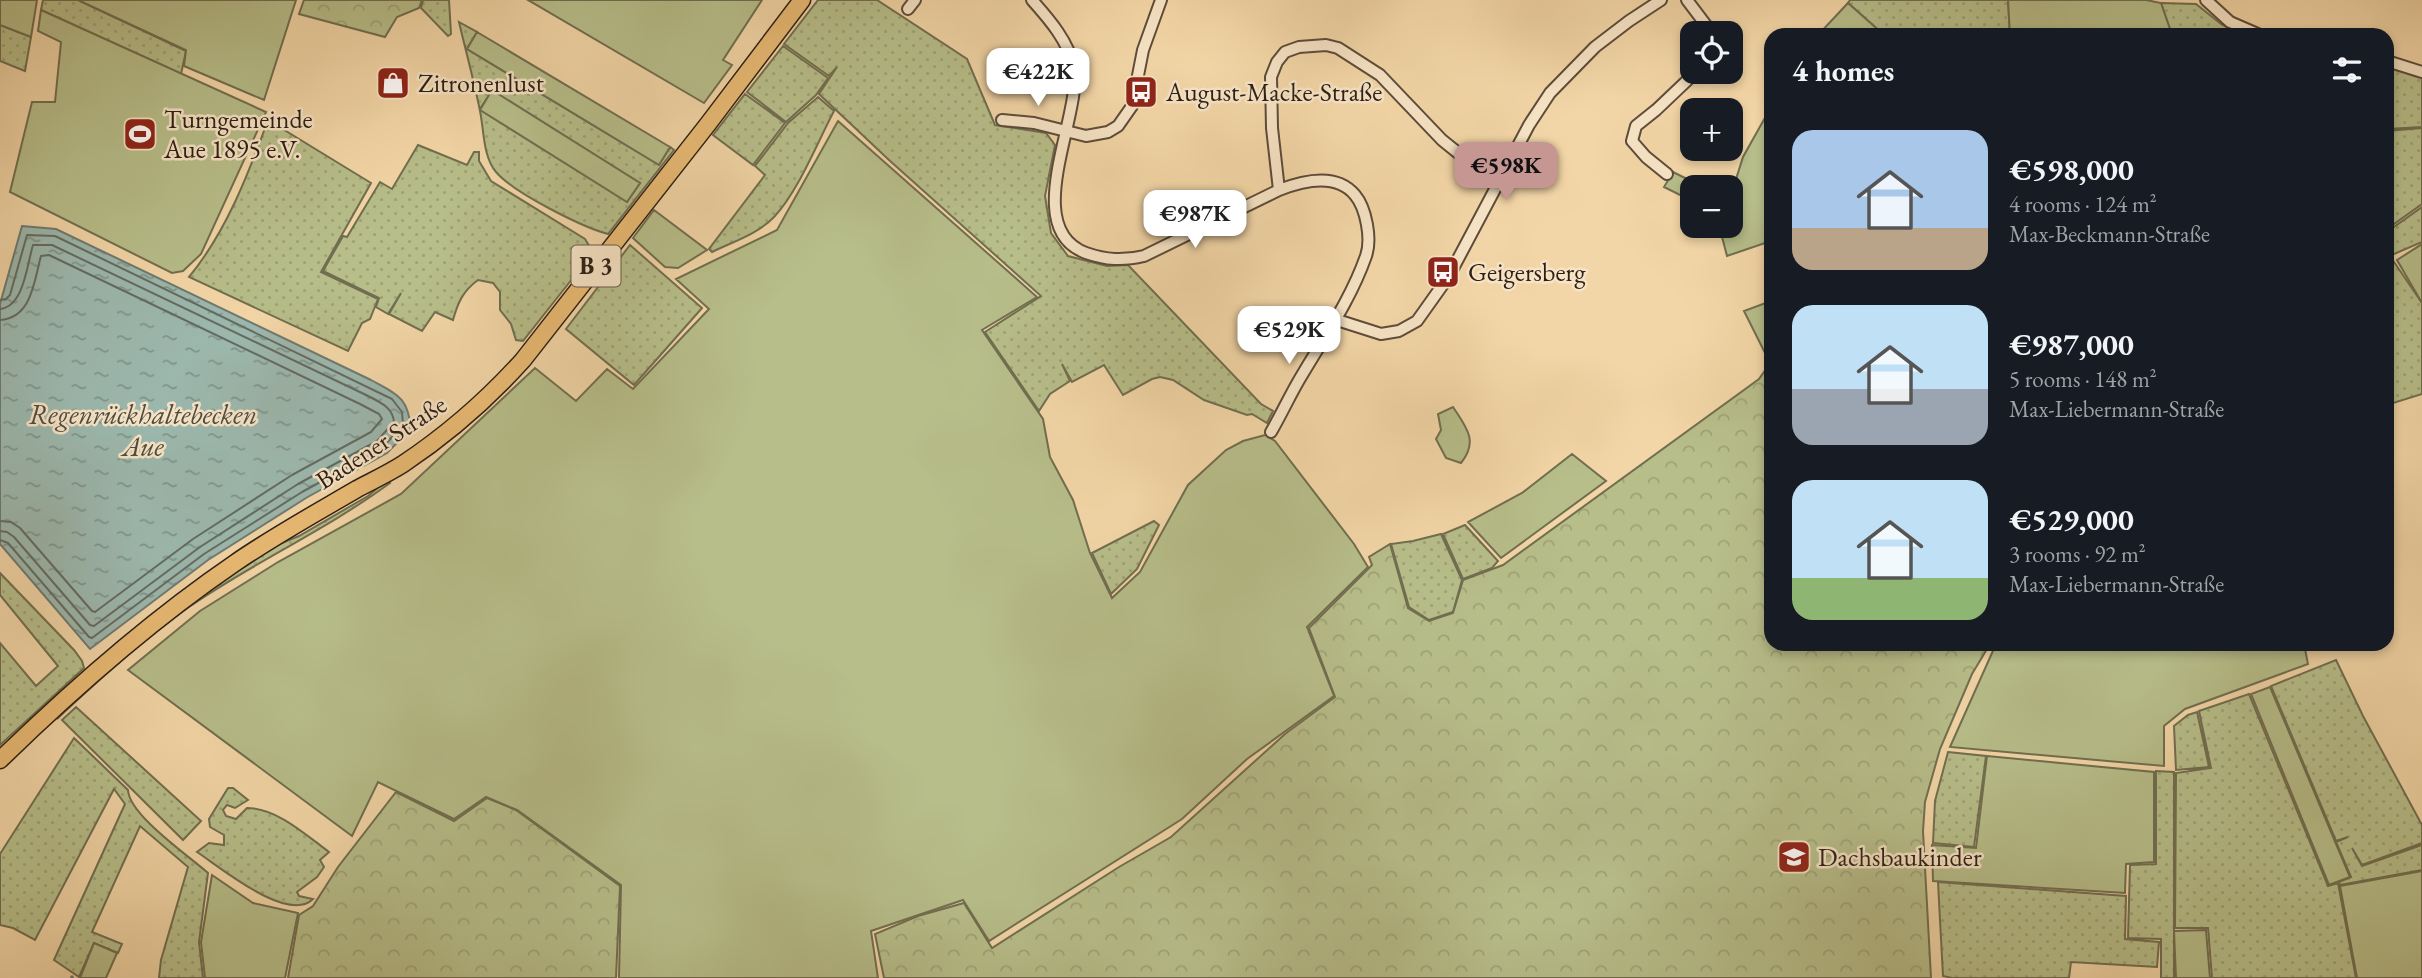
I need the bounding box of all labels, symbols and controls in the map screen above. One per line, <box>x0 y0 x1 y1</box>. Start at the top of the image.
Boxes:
map controls <box>1680 21 1743 238</box>
button: locate <box>1680 21 1743 84</box>
pin: €422K <box>989 48 1087 108</box>
text: 4 homes <box>1792 51 1894 90</box>
icon: filters <box>2328 51 2366 89</box>
text: €422K <box>1002 56 1074 86</box>
shop icon: Zitronenlust <box>374 64 412 102</box>
place label: Zitronenlust <box>418 66 544 100</box>
bus stop icon: August-Macke-Straße <box>1122 73 1160 111</box>
place label: August-Macke-Straße <box>1165 75 1382 109</box>
button: + <box>1680 98 1743 161</box>
place label: Turngemeinde Aue 1895 e.V. <box>163 102 313 166</box>
sports icon: Turngemeinde Aue 1895 e.V. <box>121 115 159 153</box>
pin: €598K <box>1457 142 1555 202</box>
text: €598K <box>1470 150 1542 180</box>
text: €598,000 <box>2009 150 2134 189</box>
icon: home <box>1848 158 1932 242</box>
button: − <box>1680 175 1743 238</box>
text: 4 rooms · 124 m² <box>2009 189 2157 219</box>
pin: €987K <box>1146 190 1244 250</box>
text: €987K <box>1159 198 1231 228</box>
text: Max-Beckmann-Straße <box>2009 219 2210 249</box>
road number: B 3 <box>572 246 620 286</box>
bus stop icon: Geigersberg <box>1424 253 1462 291</box>
place label: Geigersberg <box>1468 255 1586 289</box>
pin: €529K <box>1240 306 1338 366</box>
text: €529K <box>1253 314 1325 344</box>
text: €987,000 <box>2009 325 2134 364</box>
icon: home <box>1848 333 1932 417</box>
text: 5 rooms · 148 m² <box>2009 364 2157 394</box>
street label: Badener Straße <box>309 387 453 497</box>
text: Max-Liebermann-Straße <box>2009 394 2224 424</box>
water label: Regenrückhaltebecken Aue <box>29 396 257 464</box>
text: €529,000 <box>2009 500 2134 539</box>
icon: home <box>1848 508 1932 592</box>
text: 3 rooms · 92 m² <box>2009 539 2146 569</box>
text: Max-Liebermann-Straße <box>2009 569 2224 599</box>
school or university icon: Dachsbaukinder <box>1775 838 1813 876</box>
place label: Dachsbaukinder <box>1818 840 1982 874</box>

